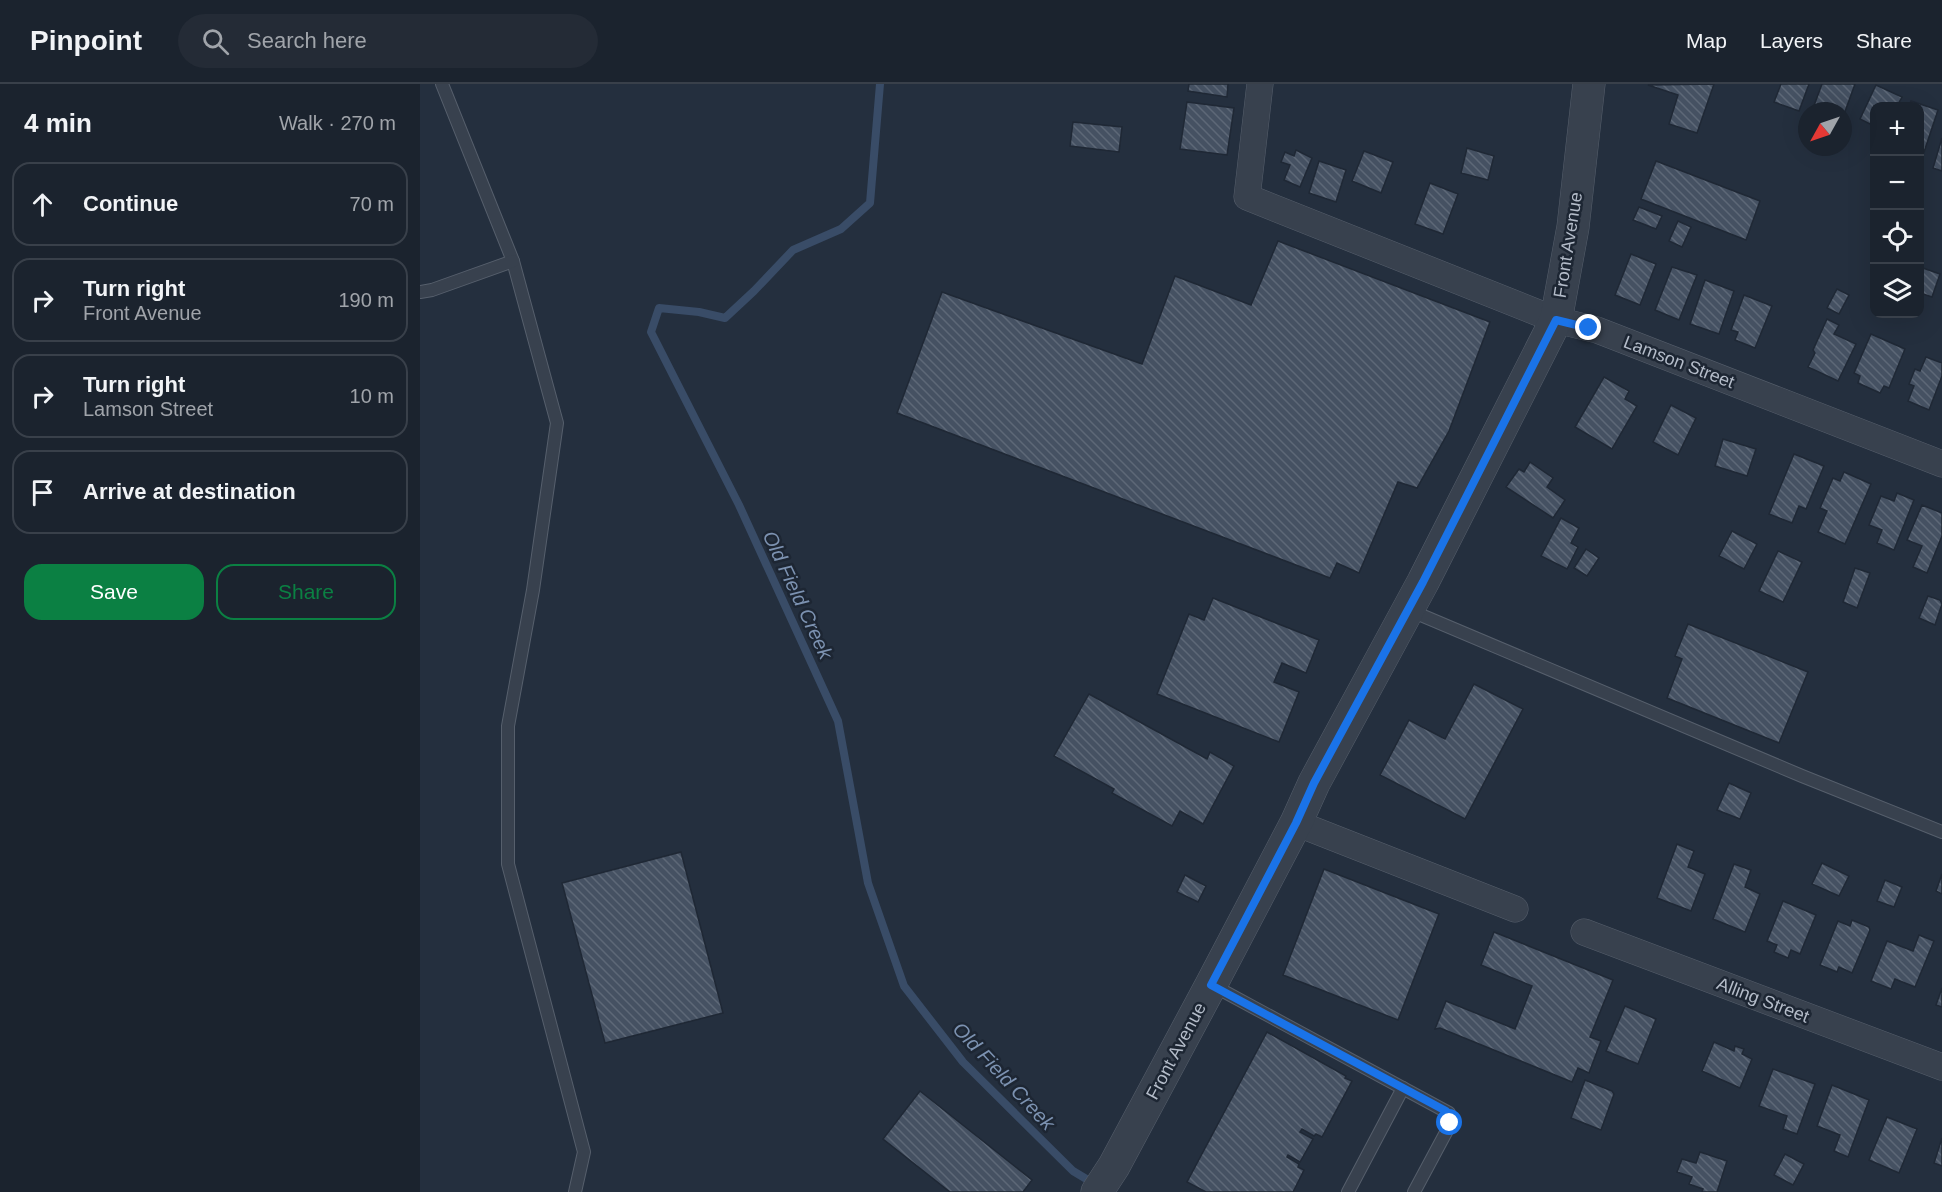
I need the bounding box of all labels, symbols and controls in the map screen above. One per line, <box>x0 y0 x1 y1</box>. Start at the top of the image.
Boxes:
search box <box>178 14 598 68</box>
text: Pinpoint <box>30 25 142 56</box>
icon: search <box>199 25 232 58</box>
text: Search here <box>247 28 367 53</box>
text: Map <box>1686 29 1727 52</box>
text: Layers <box>1760 29 1823 52</box>
text: Share <box>1856 29 1912 52</box>
north arrow <box>1798 102 1852 156</box>
map controls <box>1870 102 1924 318</box>
button: + <box>1870 102 1924 156</box>
text: 4 min <box>24 108 92 138</box>
text: Walk · 270 m <box>279 112 396 134</box>
button: − <box>1870 156 1924 210</box>
icon: ahead <box>26 188 59 221</box>
text: Continue <box>83 191 178 216</box>
street label: Front Avenue <box>1550 191 1586 299</box>
text: 70 m <box>350 193 394 215</box>
button: locate <box>1870 210 1924 264</box>
button: layers <box>1870 264 1924 318</box>
text: Turn right <box>83 276 185 301</box>
icon: right <box>26 284 59 317</box>
text: 190 m <box>338 289 394 311</box>
text: Front Avenue <box>83 302 202 324</box>
route end <box>1575 314 1601 340</box>
street label: Lamson Street <box>1621 332 1737 392</box>
text: Turn right <box>83 372 185 397</box>
icon: right <box>26 380 59 413</box>
text: 10 m <box>350 385 394 407</box>
text: Lamson Street <box>83 398 213 420</box>
icon: arrive <box>26 476 59 509</box>
text: Arrive at destination <box>83 479 296 504</box>
water label: Old Field Creek <box>759 527 838 664</box>
button: Save <box>24 564 204 620</box>
button: Share <box>216 564 396 620</box>
street label: Alling Street <box>1714 973 1812 1027</box>
street label: Front Avenue <box>1142 999 1210 1103</box>
water label: Old Field Creek <box>949 1018 1060 1135</box>
route start <box>1436 1109 1462 1135</box>

